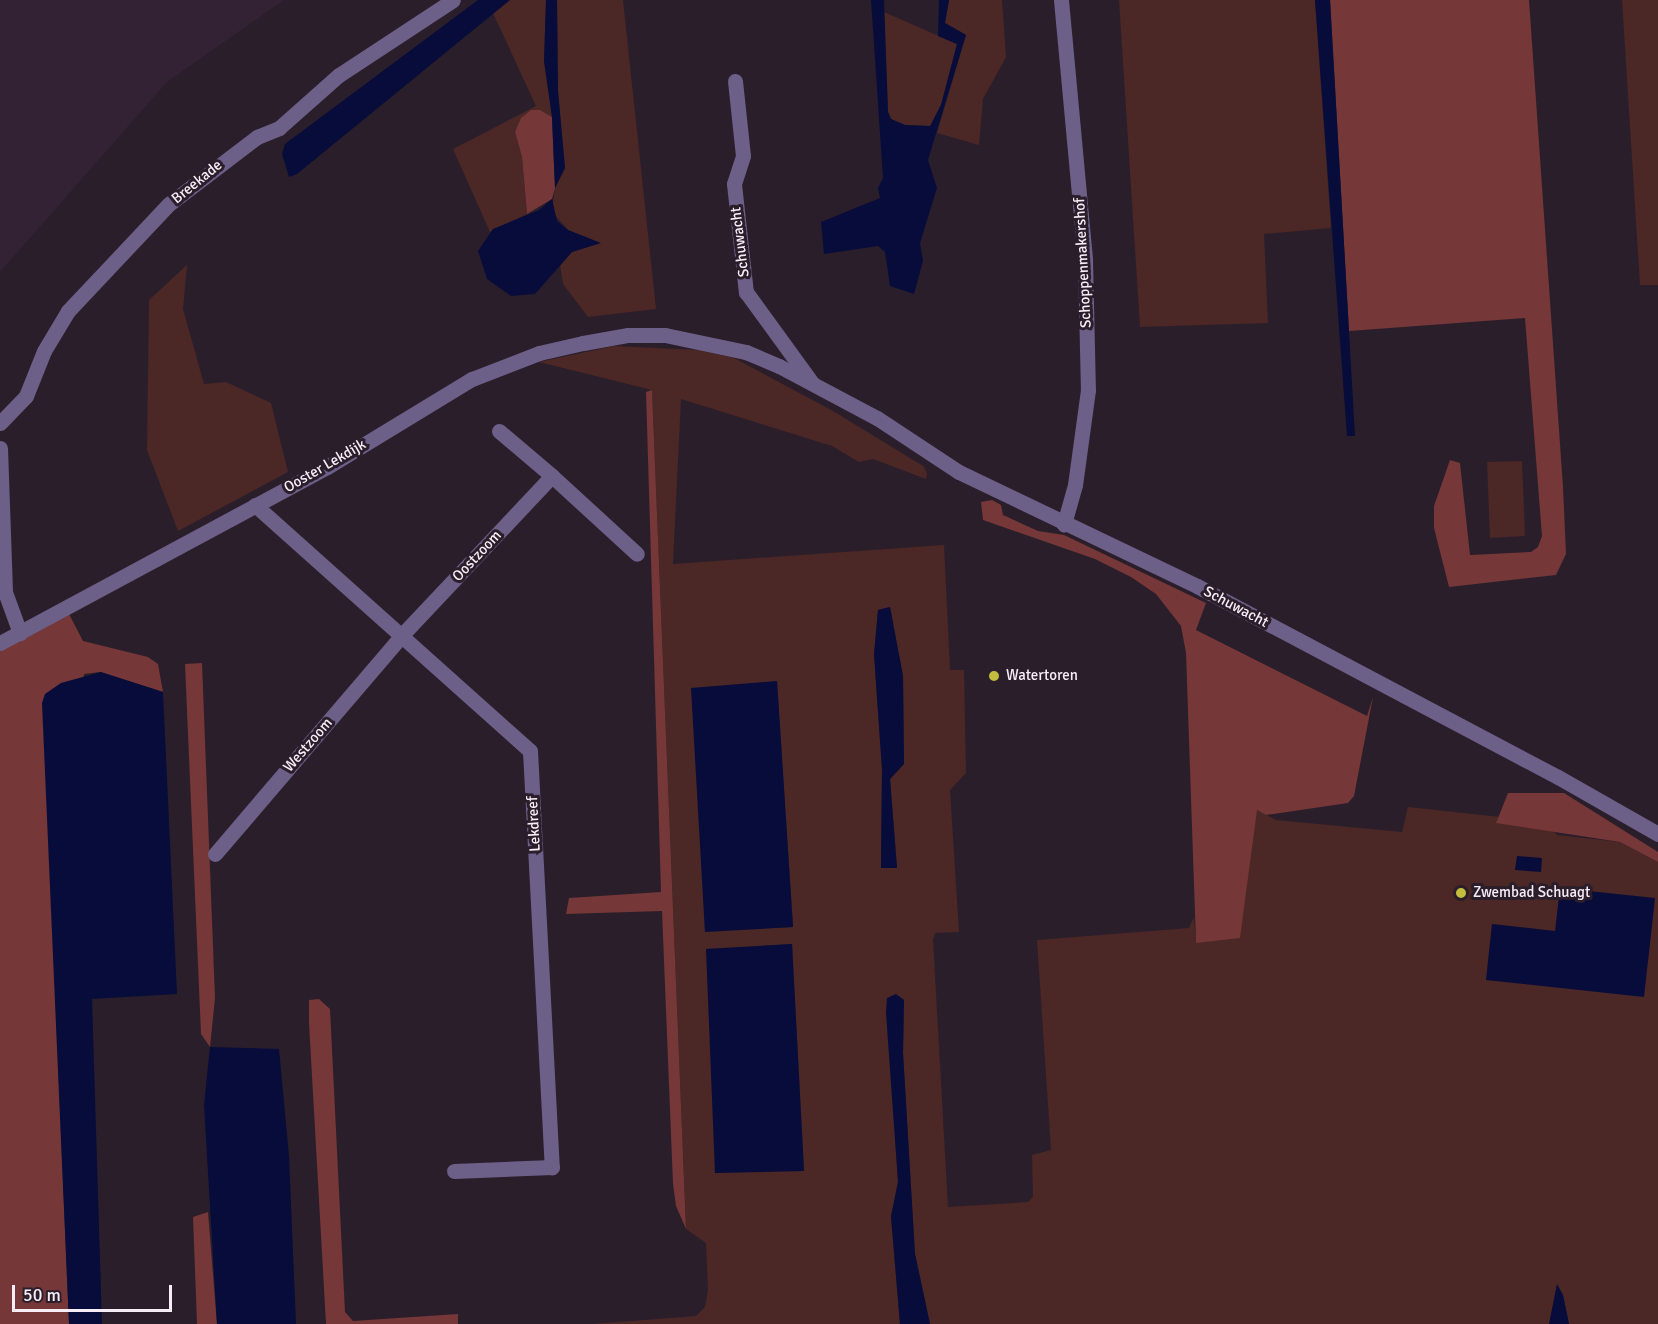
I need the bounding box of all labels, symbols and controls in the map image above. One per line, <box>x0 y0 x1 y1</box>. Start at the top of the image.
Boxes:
street label: Breekade <box>168 156 226 208</box>
street label: Schoppenmakershof <box>1071 198 1095 328</box>
street label: Schuwacht <box>727 206 753 278</box>
street label: Ooster Lekdijk <box>281 435 369 497</box>
street label: Oostzoom <box>449 527 505 585</box>
street label: Schuwacht <box>1201 583 1271 631</box>
place label: Watertoren <box>1006 667 1078 685</box>
marker: Watertoren <box>987 669 1001 683</box>
street label: Westzoom <box>280 714 336 776</box>
street label: Lekdreef <box>524 796 544 852</box>
place label: Zwembad Schuagt <box>1473 884 1590 902</box>
marker: Zwembad Schuagt <box>1454 886 1468 900</box>
scale bar <box>15 1273 176 1311</box>
text: 50 m <box>23 1284 61 1306</box>

